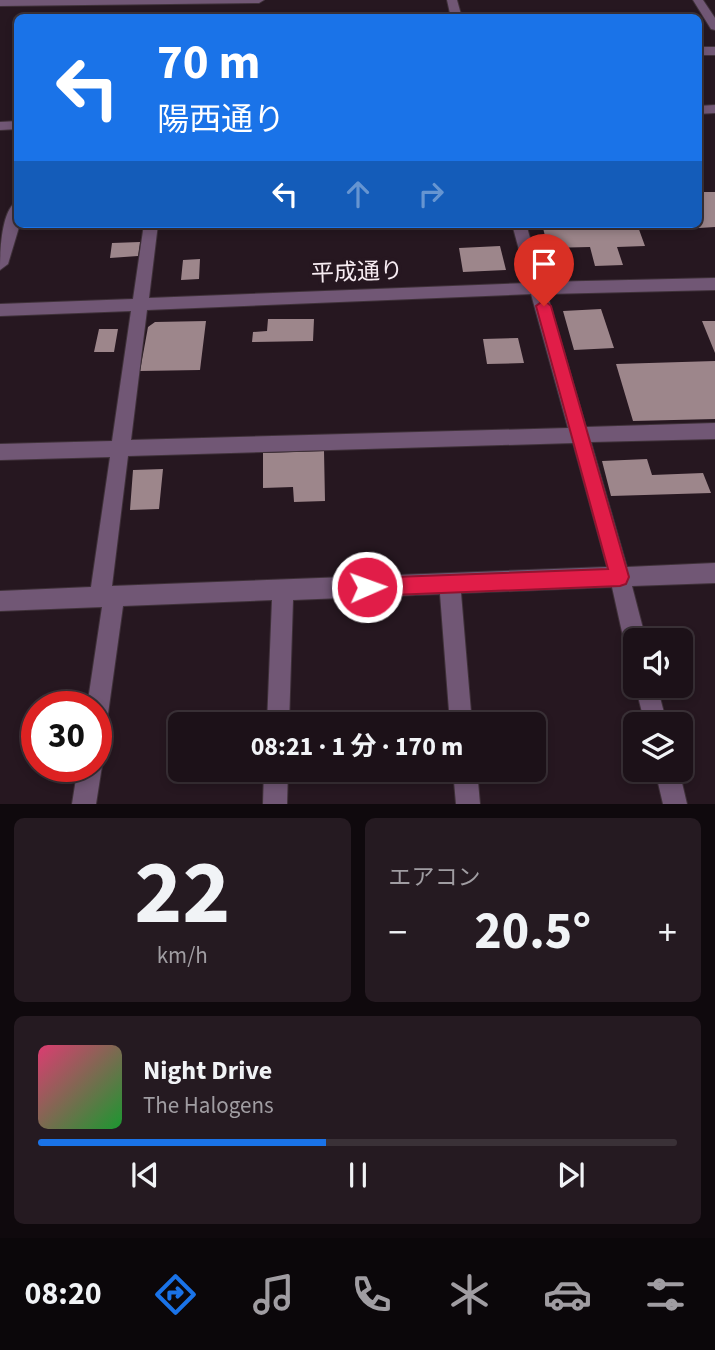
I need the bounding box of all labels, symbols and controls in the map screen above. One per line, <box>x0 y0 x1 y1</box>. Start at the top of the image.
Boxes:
text: 70 m <box>157 28 261 98</box>
icon: left <box>42 42 133 133</box>
text: 陽西通り <box>157 97 285 143</box>
icon: left <box>266 175 304 213</box>
icon: ahead <box>339 175 377 213</box>
icon: right <box>412 175 450 213</box>
pin <box>514 234 574 306</box>
icon: arrive <box>525 245 563 283</box>
street label: 平成通り <box>310 254 404 290</box>
position arrow <box>330 550 404 624</box>
map controls <box>623 628 693 782</box>
button: sound <box>623 628 693 698</box>
speed limit sign: 30 <box>21 691 112 782</box>
button: layers <box>623 712 693 782</box>
text: 08:21 · 1 分 · 170 m <box>251 728 463 765</box>
text: 22 <box>134 829 230 958</box>
text: エアコン <box>389 861 481 894</box>
text: 20.5° <box>474 895 591 969</box>
text: − <box>389 906 407 960</box>
text: + <box>658 906 677 960</box>
text: km/h <box>157 939 208 972</box>
text: Night Drive <box>143 1052 272 1089</box>
text: The Halogens <box>143 1089 274 1122</box>
icon: previous <box>126 1156 164 1194</box>
icon: pause <box>339 1156 377 1194</box>
icon: next <box>552 1156 590 1194</box>
icon: directions <box>151 1270 200 1319</box>
icon: music <box>249 1270 298 1319</box>
icon: phone <box>347 1270 396 1319</box>
icon: climate <box>445 1270 494 1319</box>
icon: car <box>543 1270 592 1319</box>
icon: filters <box>641 1270 690 1319</box>
text: 08:20 <box>25 1271 102 1317</box>

